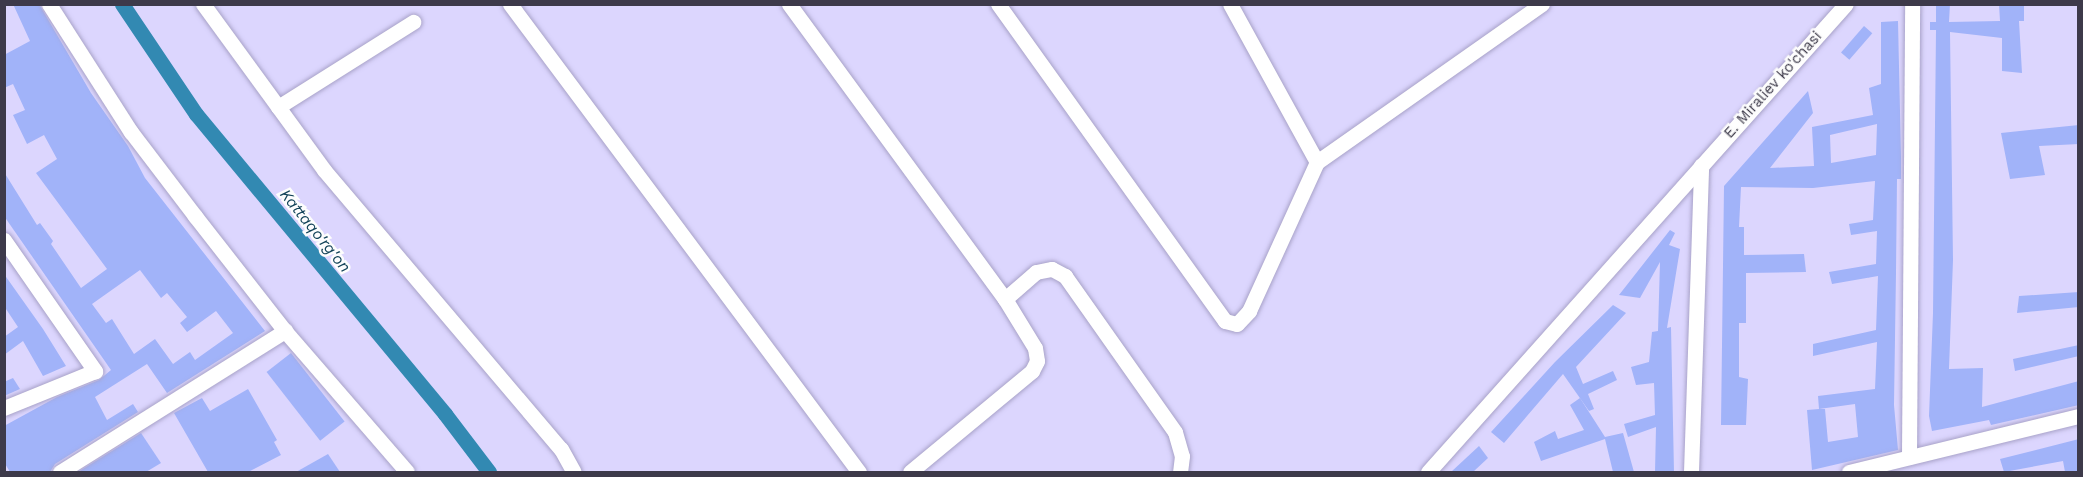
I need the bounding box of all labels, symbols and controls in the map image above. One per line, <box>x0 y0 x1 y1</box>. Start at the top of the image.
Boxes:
street label: E. Miraliev ko'chasi <box>1720 28 1826 142</box>
water label: Kattaqo'rg'on <box>276 185 354 277</box>

